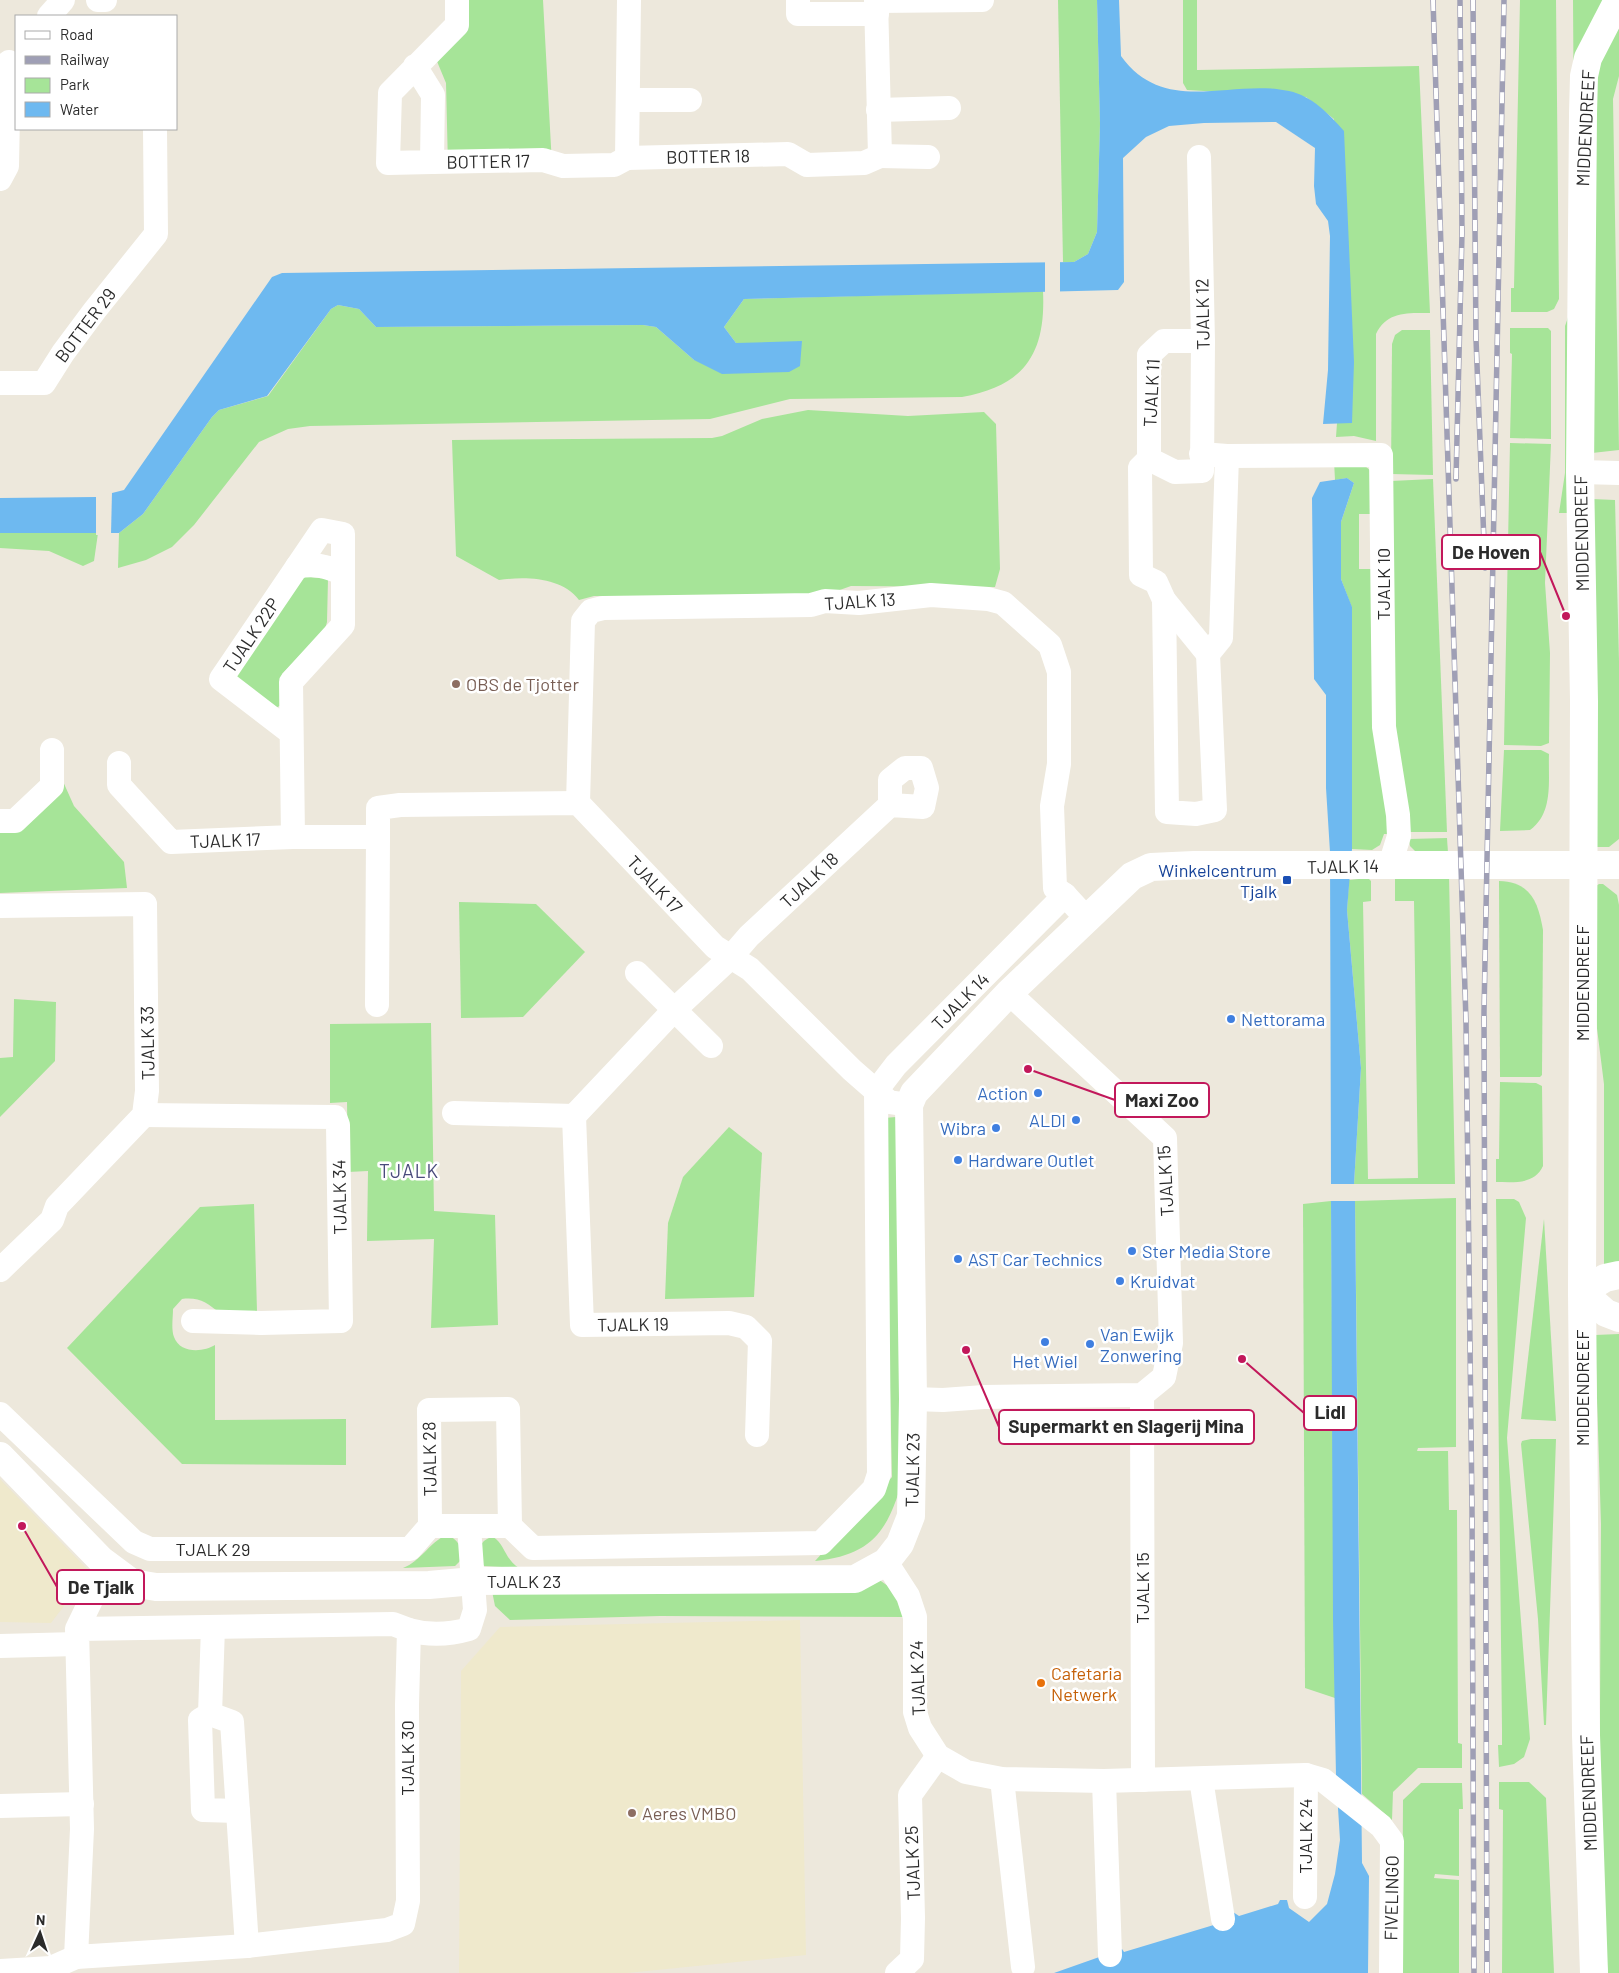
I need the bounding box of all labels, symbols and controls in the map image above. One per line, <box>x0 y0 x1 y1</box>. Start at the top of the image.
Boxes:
legend <box>15 15 178 130</box>
text: Road <box>60 25 93 43</box>
text: Railway <box>60 50 109 68</box>
street label: MIDDENDREEF <box>1571 69 1599 187</box>
text: Park <box>60 75 90 93</box>
text: Water <box>60 100 99 118</box>
street label: BOTTER 18 <box>666 144 750 168</box>
street label: BOTTER 17 <box>446 149 530 173</box>
street label: TJALK 12 <box>1190 278 1214 350</box>
street label: BOTTER 29 <box>50 284 120 366</box>
street label: TJALK 11 <box>1138 358 1164 428</box>
street label: MIDDENDREEF <box>1569 474 1593 592</box>
callout: De Hoven <box>1442 535 1540 569</box>
text: De Hoven <box>1452 540 1530 563</box>
street label: TJALK 10 <box>1372 548 1394 620</box>
street label: TJALK 13 <box>824 588 896 614</box>
street label: TJALK 22P <box>218 593 284 677</box>
place label: OBS de Tjotter <box>466 673 579 695</box>
marker: OBS de Tjotter <box>450 678 462 690</box>
street label: TJALK 17 <box>189 828 261 852</box>
street label: TJALK 18 <box>775 848 843 912</box>
street label: TJALK 17 <box>623 851 687 918</box>
street label: TJALK 14 <box>1307 854 1379 878</box>
place label: Winkelcentrum Tjalk <box>1158 859 1277 902</box>
marker: Winkelcentrum Tjalk <box>1281 874 1293 886</box>
street label: MIDDENDREEF <box>1571 925 1593 1041</box>
street label: TJALK 14 <box>927 968 993 1034</box>
street label: TJALK 33 <box>135 1006 159 1080</box>
place label: Nettorama <box>1241 1008 1325 1030</box>
marker: Nettorama <box>1225 1013 1237 1025</box>
place label: Action <box>977 1082 1028 1104</box>
callout: Maxi Zoo <box>1115 1083 1209 1117</box>
marker: Action <box>1032 1087 1044 1099</box>
text: Maxi Zoo <box>1125 1088 1199 1111</box>
place label: ALDI <box>1029 1109 1066 1131</box>
marker: ALDI <box>1070 1114 1082 1126</box>
place label: Wibra <box>940 1117 986 1139</box>
marker: Wibra <box>990 1122 1002 1134</box>
street label: TJALK 15 <box>1152 1145 1178 1217</box>
place label: Hardware Outlet <box>968 1149 1094 1171</box>
marker: Hardware Outlet <box>952 1154 964 1166</box>
street label: TJALK 34 <box>327 1159 351 1235</box>
district label: TJALK <box>379 1159 439 1182</box>
place label: Ster Media Store <box>1142 1240 1271 1262</box>
marker: Ster Media Store <box>1126 1245 1138 1257</box>
place label: AST Car Technics <box>968 1248 1102 1270</box>
marker: AST Car Technics <box>952 1253 964 1265</box>
place label: Kruidvat <box>1130 1270 1196 1292</box>
marker: Kruidvat <box>1114 1275 1126 1287</box>
street label: TJALK 19 <box>597 1312 669 1336</box>
place label: Van Ewijk Zonwering <box>1100 1323 1182 1366</box>
street label: MIDDENDREEF <box>1571 1330 1593 1446</box>
marker: Het Wiel <box>1039 1336 1051 1348</box>
marker: Van Ewijk Zonwering <box>1084 1338 1096 1350</box>
place label: Het Wiel <box>1012 1350 1078 1372</box>
callout: Lidl <box>1304 1396 1356 1430</box>
text: Lidl <box>1314 1400 1346 1423</box>
callout: Supermarkt en Slagerij Mina <box>999 1410 1254 1444</box>
text: Supermarkt en Slagerij Mina <box>1008 1414 1244 1437</box>
street label: TJALK 28 <box>417 1421 441 1497</box>
street label: TJALK 23 <box>900 1432 924 1508</box>
street label: TJALK 29 <box>176 1538 250 1560</box>
street label: TJALK 15 <box>1131 1552 1153 1624</box>
callout: De Tjalk <box>57 1570 144 1604</box>
street label: TJALK 23 <box>487 1570 561 1592</box>
text: De Tjalk <box>68 1575 134 1598</box>
street label: TJALK 24 <box>905 1640 929 1716</box>
place label: Cafetaria Netwerk <box>1051 1662 1122 1705</box>
marker: Cafetaria Netwerk <box>1035 1677 1047 1689</box>
street label: TJALK 30 <box>396 1720 418 1796</box>
street label: MIDDENDREEF <box>1575 1734 1601 1852</box>
street label: TJALK 24 <box>1294 1798 1316 1874</box>
place label: Aeres VMBO <box>642 1802 736 1824</box>
marker: Aeres VMBO <box>626 1807 638 1819</box>
street label: TJALK 25 <box>900 1825 924 1901</box>
street label: FIVELINGO <box>1379 1855 1403 1941</box>
north arrow <box>15 1908 65 1958</box>
text: N <box>36 1911 46 1928</box>

